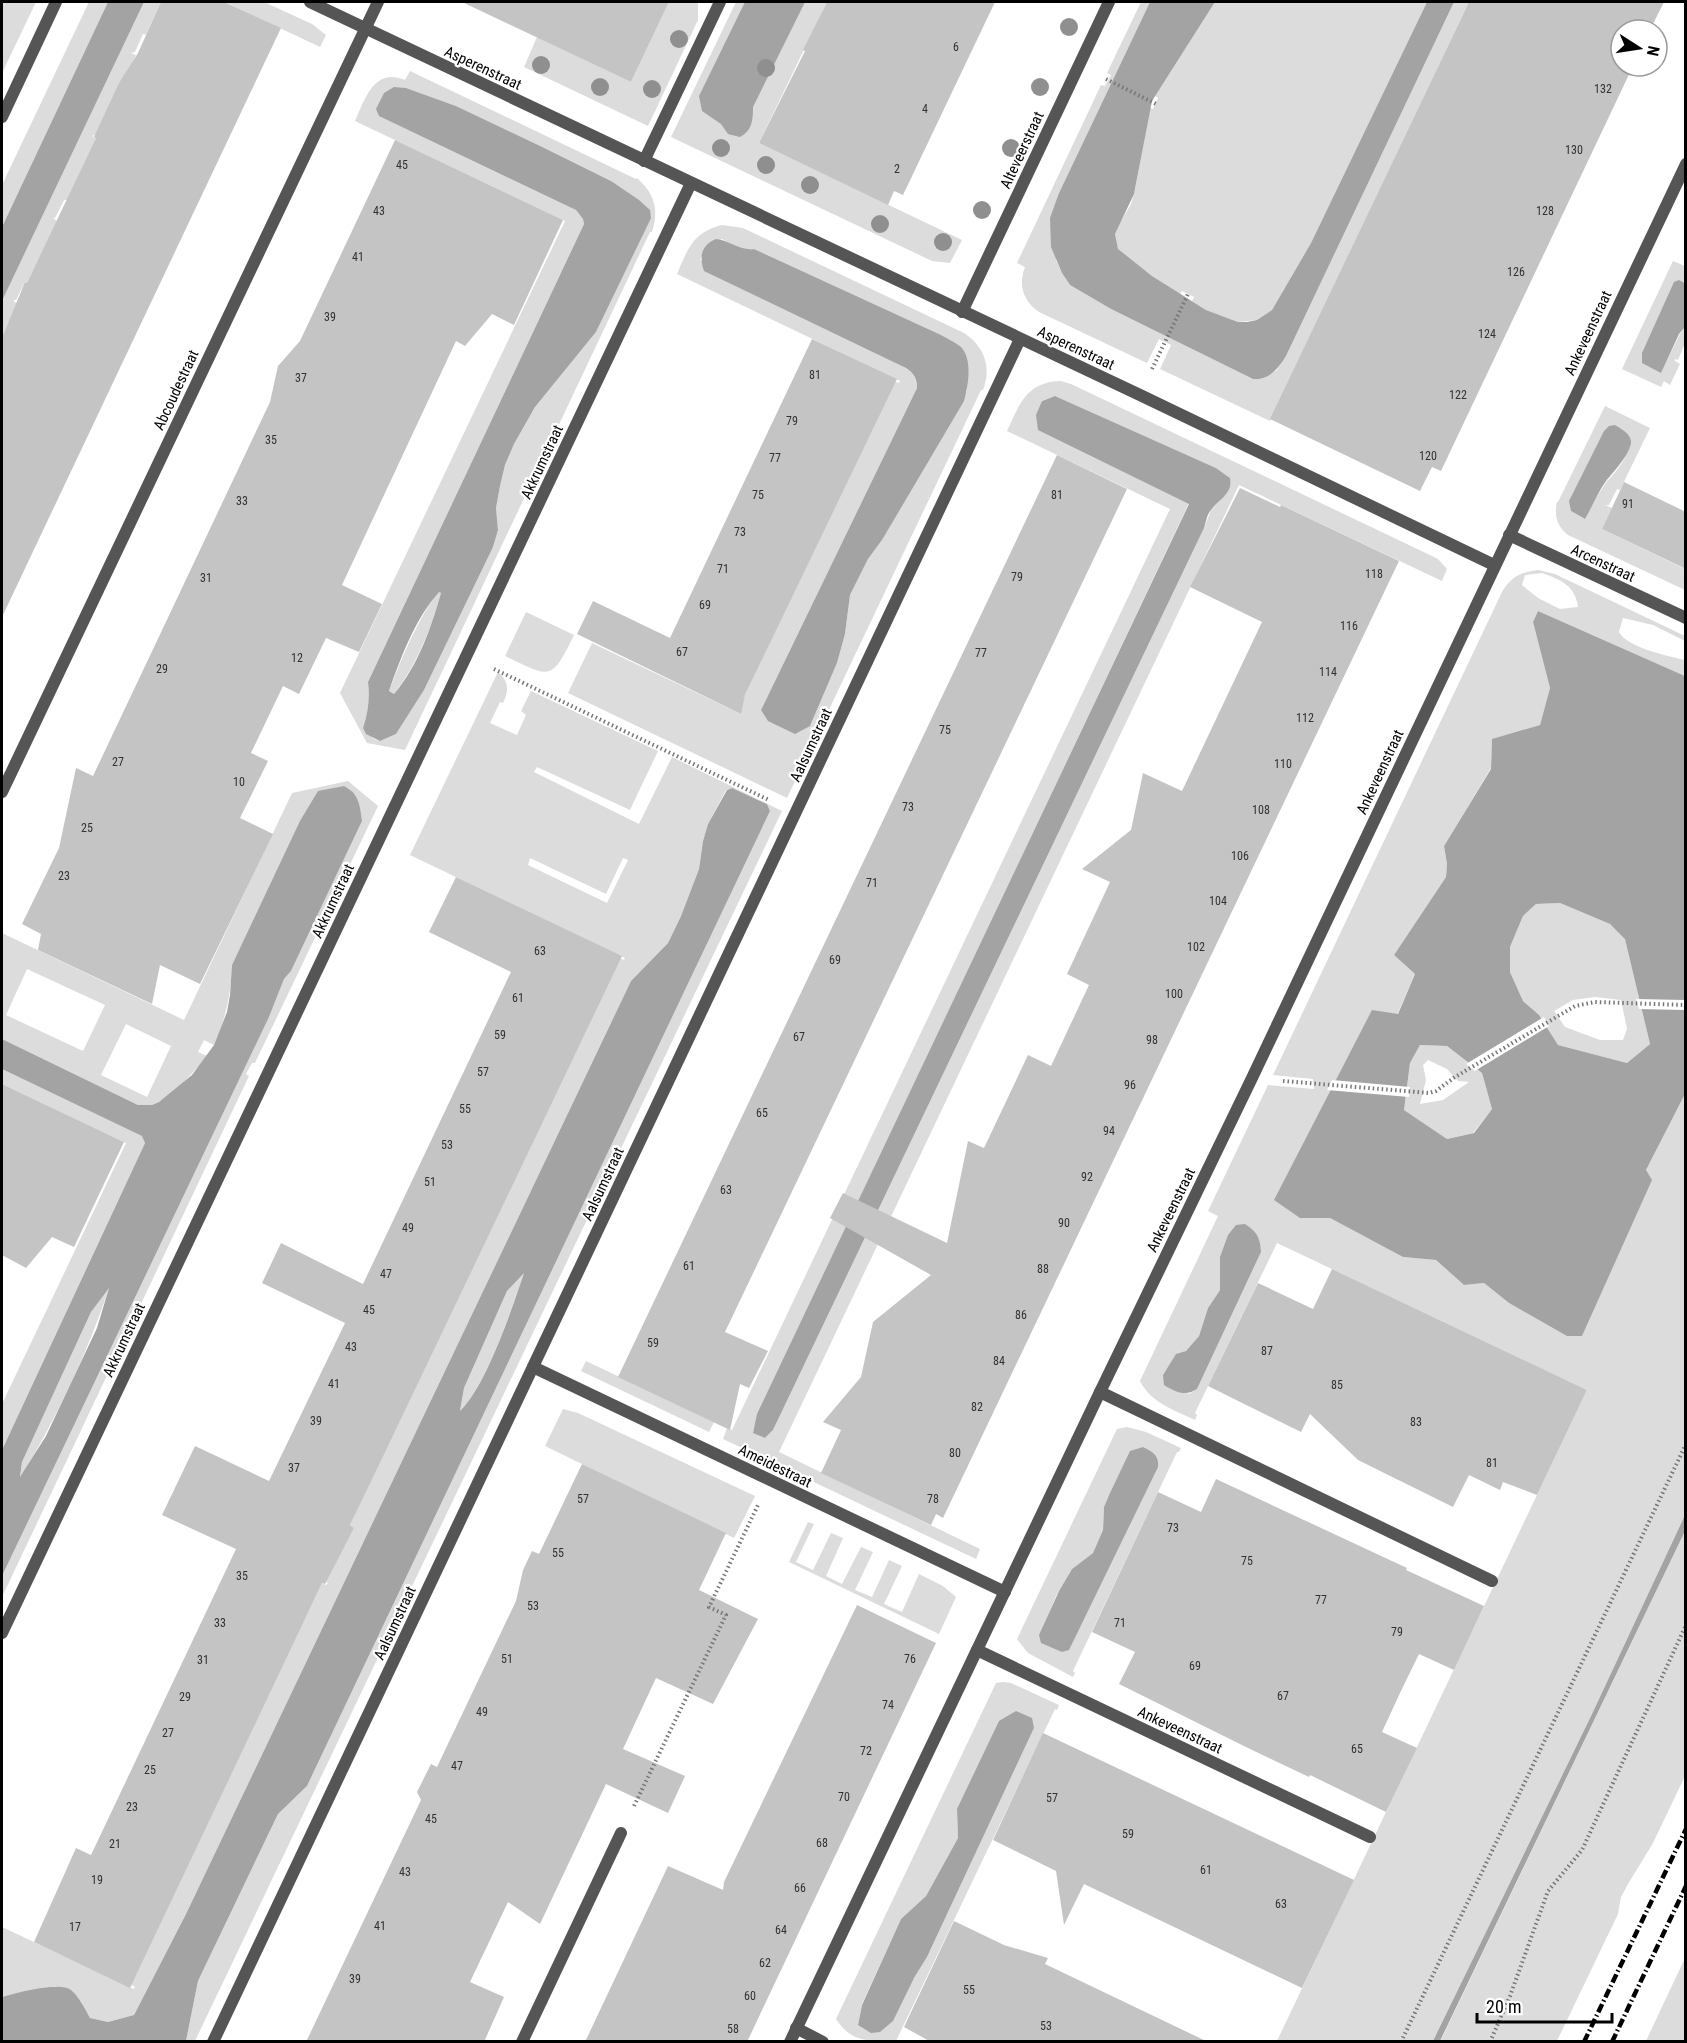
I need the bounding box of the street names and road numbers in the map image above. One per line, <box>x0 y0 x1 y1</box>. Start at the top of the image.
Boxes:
street label: Asperenstraat <box>442 42 524 94</box>
street label: Alteveerstraat <box>996 109 1048 191</box>
street label: Ankeveenstraat <box>1561 288 1615 378</box>
street label: Asperenstraat <box>1035 322 1117 374</box>
street label: Abcoudestraat <box>150 347 202 433</box>
street label: Akkrumstraat <box>517 422 567 502</box>
street label: Arcenstraat <box>1568 540 1638 586</box>
street label: Aalsumstraat <box>786 705 836 785</box>
street label: Ankeveenstraat <box>1353 727 1407 817</box>
street label: Akkrumstraat <box>308 861 358 941</box>
street label: Aalsumstraat <box>578 1144 628 1224</box>
street label: Ankeveenstraat <box>1143 1165 1199 1255</box>
street label: Akkrumstraat <box>99 1300 149 1380</box>
street label: Ameidestraat <box>735 1441 815 1491</box>
street label: Aalsumstraat <box>370 1583 420 1663</box>
street label: Ankeveenstraat <box>1135 1703 1225 1757</box>

